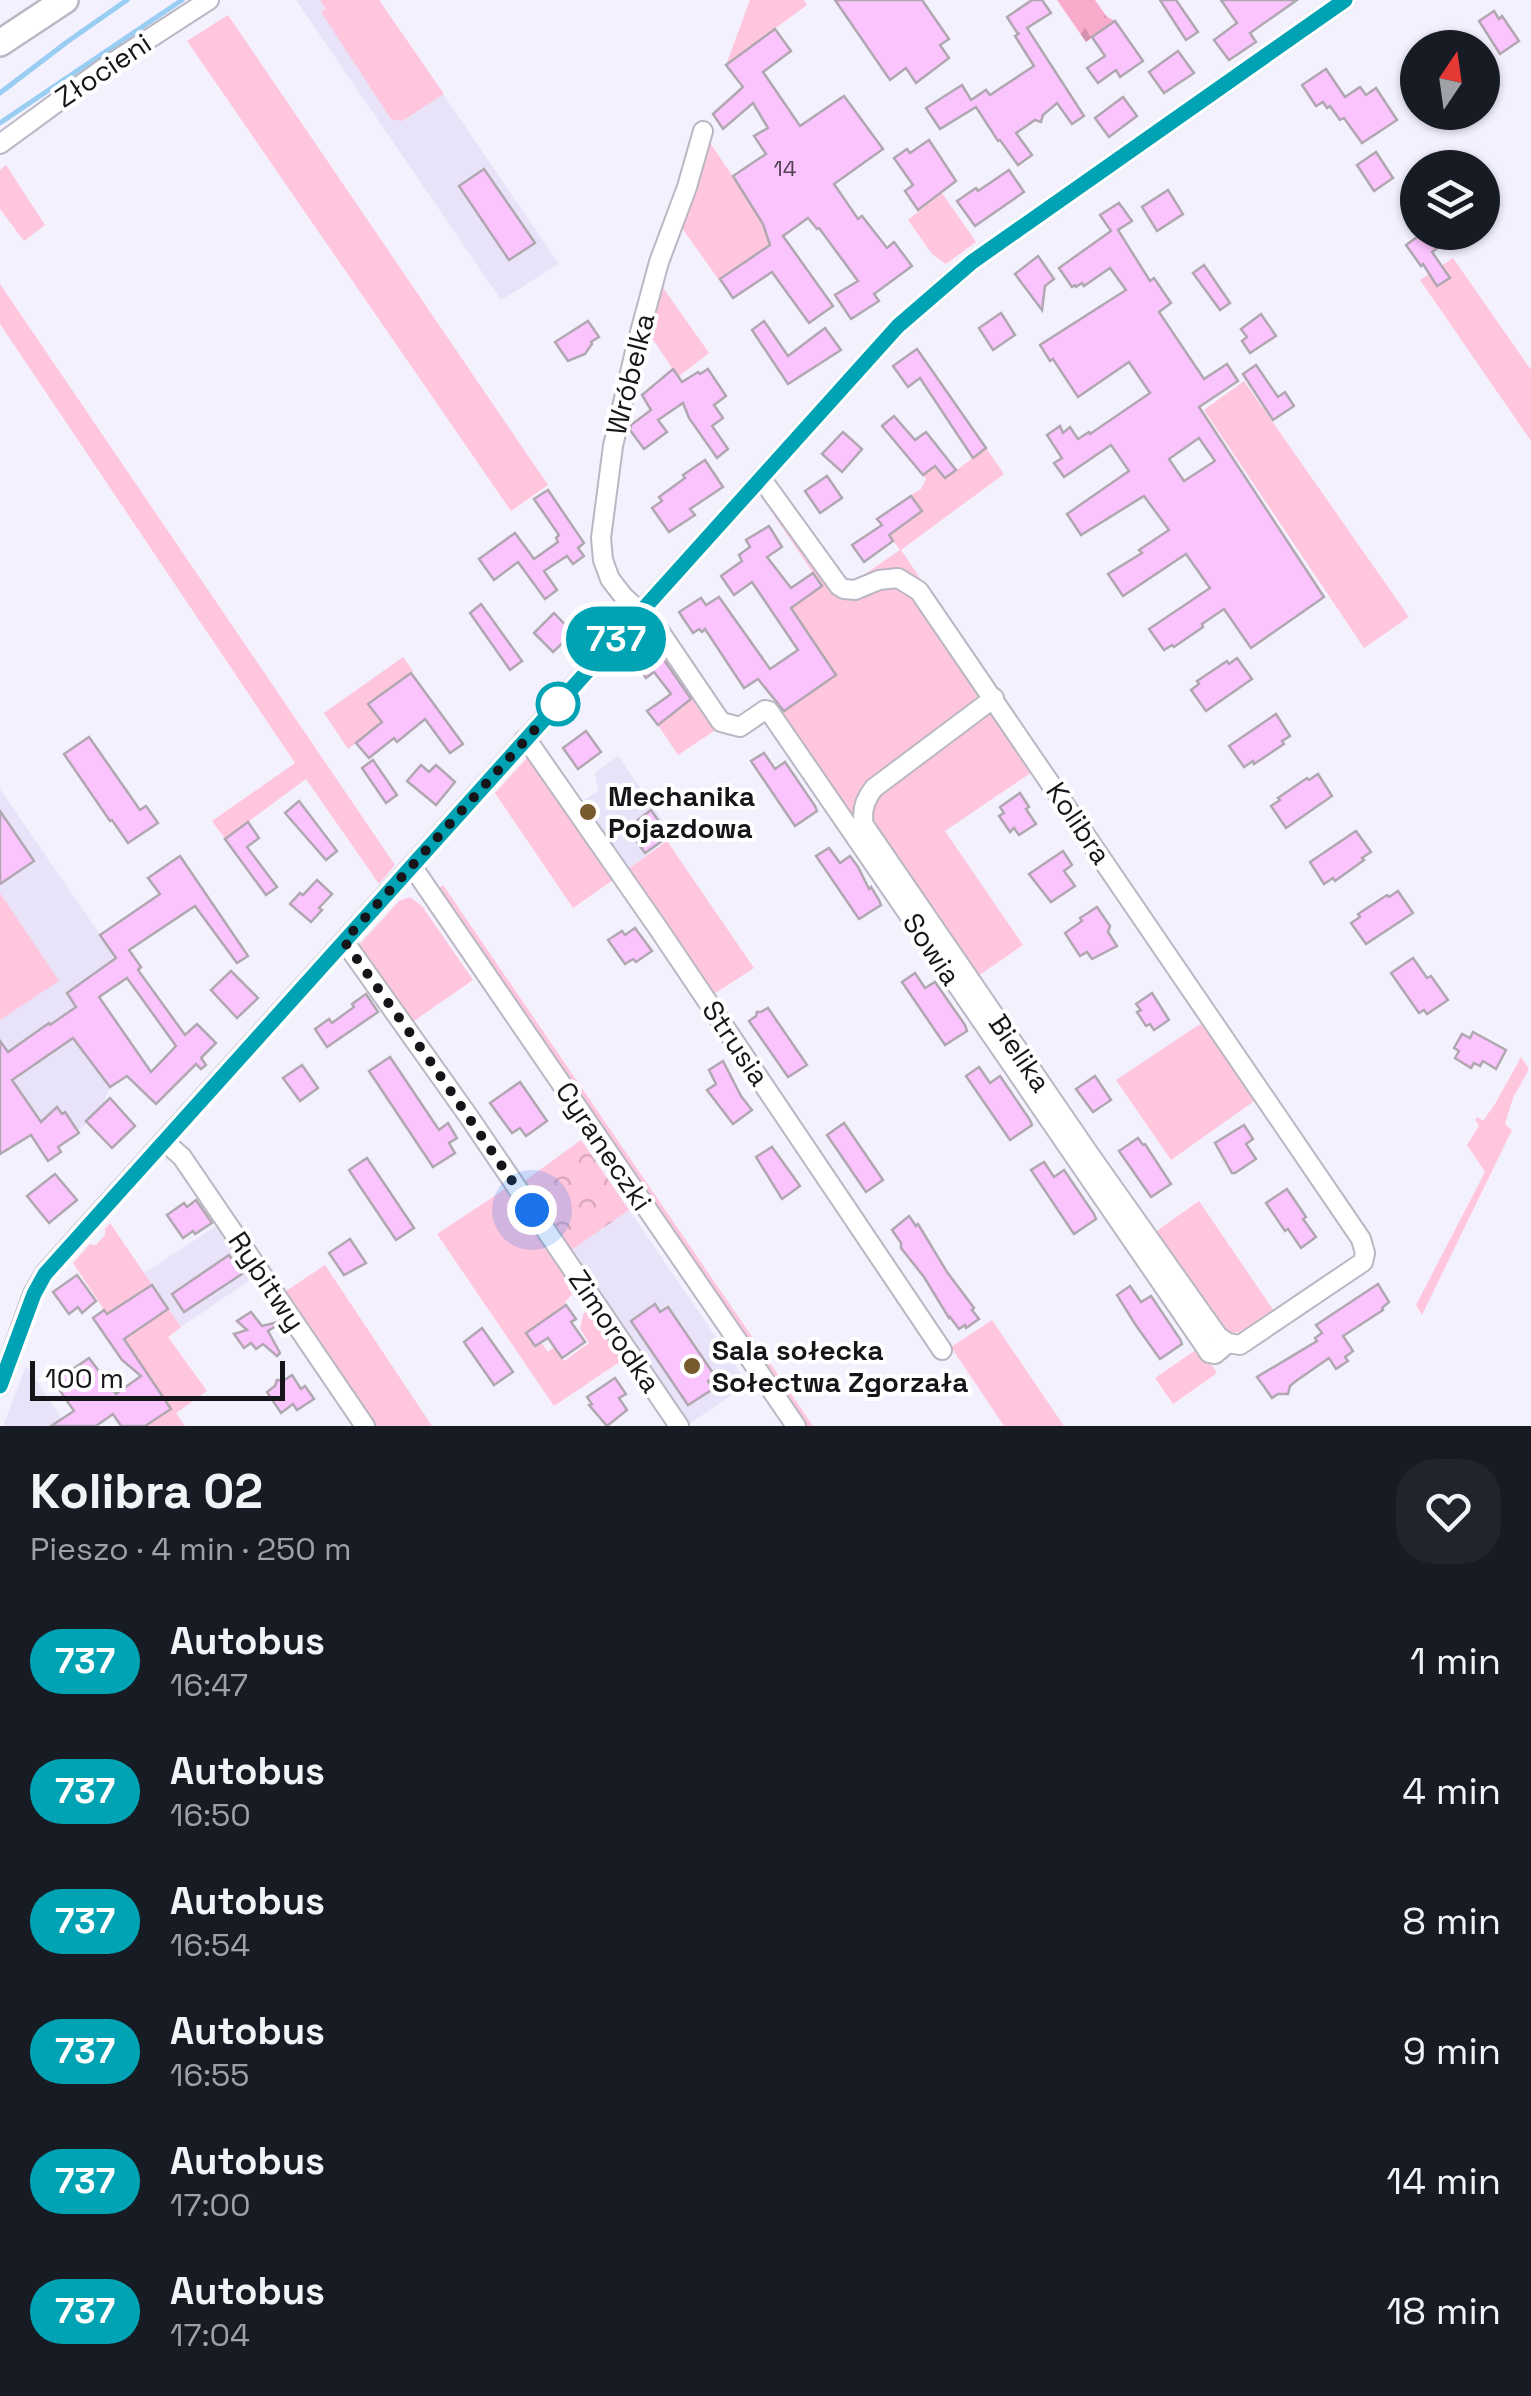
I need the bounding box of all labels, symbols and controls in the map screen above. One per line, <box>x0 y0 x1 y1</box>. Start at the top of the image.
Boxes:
street label: Złocieni <box>48 25 158 115</box>
north arrow <box>1400 30 1500 130</box>
map controls <box>1400 30 1500 250</box>
button: layers <box>1400 150 1500 250</box>
house number: 14 <box>774 154 797 182</box>
street label: Wróbelka <box>598 309 662 439</box>
line badge: 737 <box>558 606 674 672</box>
text: 737 <box>586 617 646 661</box>
unlabelled marker <box>537 683 579 725</box>
street label: Kolibra <box>1038 775 1120 871</box>
place label: Mechanika Pojazdowa <box>608 778 755 846</box>
marker: Mechanika Pojazdowa <box>577 801 599 823</box>
street label: Sowia <box>895 906 969 992</box>
street label: Strusia <box>694 993 778 1093</box>
street label: Bielika <box>981 1007 1059 1099</box>
street label: Cyraneczki <box>548 1075 660 1217</box>
your location <box>507 1185 557 1235</box>
street label: Rybitwy <box>221 1224 313 1338</box>
street label: Zimorodka <box>561 1263 669 1399</box>
place label: Sala sołecka Sołectwa Zgorzała <box>712 1332 968 1400</box>
marker: Sala sołecka Sołectwa Zgorzała <box>681 1355 703 1377</box>
scale bar <box>30 1356 285 1400</box>
text: 100 m <box>45 1360 124 1396</box>
button: heart <box>1396 1459 1501 1564</box>
text: Kolibra 02 <box>30 1461 263 1522</box>
text: Pieszo · 4 min · 250 m <box>30 1529 352 1569</box>
text: Autobus <box>170 1617 325 1665</box>
text: 1 min <box>1410 1637 1501 1685</box>
text: 737 <box>55 1639 115 1683</box>
text: 16:47 <box>170 1665 248 1705</box>
text: Autobus <box>170 1747 325 1795</box>
text: 4 min <box>1402 1767 1501 1815</box>
text: 737 <box>55 1769 115 1813</box>
text: 16:50 <box>170 1795 251 1835</box>
text: Autobus <box>170 1877 325 1925</box>
text: 8 min <box>1402 1897 1501 1945</box>
text: 737 <box>55 1899 115 1943</box>
text: 16:54 <box>170 1925 250 1965</box>
text: Autobus <box>170 2007 325 2055</box>
text: 9 min <box>1403 2027 1501 2075</box>
text: 737 <box>55 2029 115 2073</box>
text: 16:55 <box>170 2055 249 2095</box>
text: Autobus <box>170 2137 325 2185</box>
text: 14 min <box>1386 2157 1501 2205</box>
text: 737 <box>55 2159 115 2203</box>
text: 17:00 <box>170 2185 251 2225</box>
text: Autobus <box>170 2267 325 2315</box>
text: 18 min <box>1386 2287 1501 2335</box>
text: 737 <box>55 2289 115 2333</box>
text: 17:04 <box>170 2315 250 2355</box>

